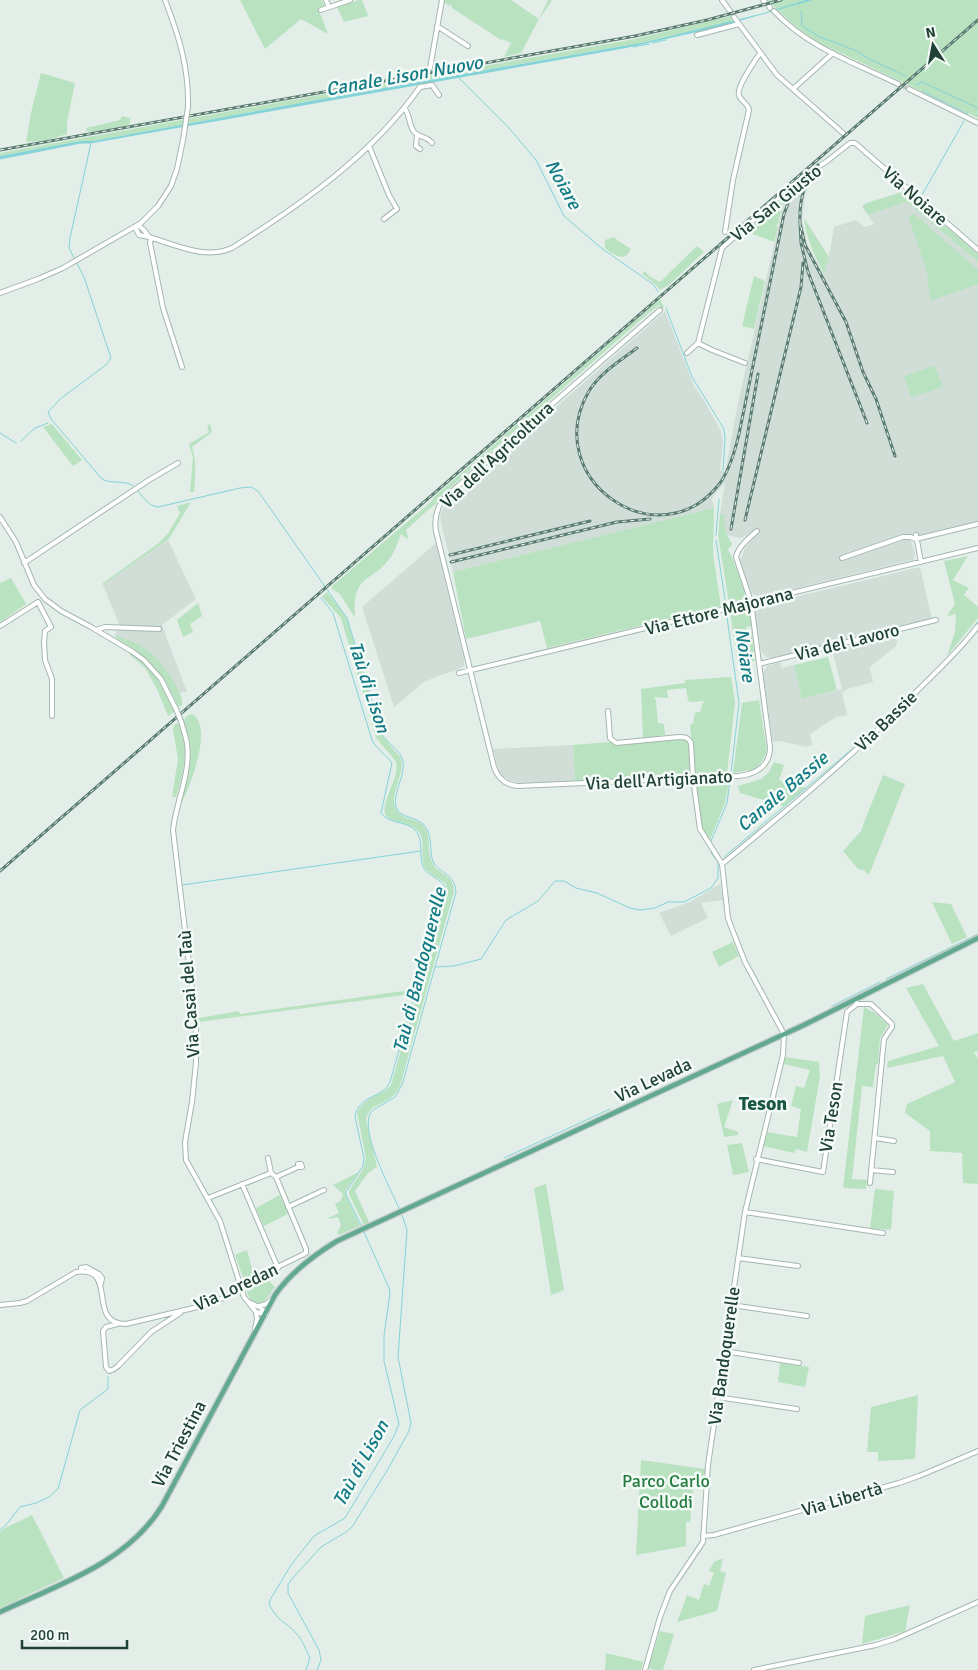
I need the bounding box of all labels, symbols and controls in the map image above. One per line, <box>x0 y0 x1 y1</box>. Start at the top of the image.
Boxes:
north arrow <box>908 20 958 70</box>
text: N <box>924 23 937 42</box>
water label: Canale Lison Nuovo <box>324 50 486 102</box>
water label: Noiare <box>540 155 587 215</box>
street label: Via San Giusto <box>726 160 826 246</box>
street label: Via Noiare <box>878 162 952 230</box>
street label: Via dell'Agricoltura <box>436 397 558 513</box>
street label: Via Ettore Majorana <box>643 582 795 640</box>
street label: Via del Lavoro <box>792 618 902 666</box>
water label: Noiare <box>729 627 761 685</box>
water label: Taù di Lison <box>343 639 395 737</box>
street label: Via Bassie <box>850 686 922 756</box>
water label: Canale Bassie <box>732 745 835 837</box>
street label: Via dell'Artigianato <box>585 765 733 795</box>
water label: Taù di Bandoquerelle <box>388 884 452 1055</box>
street label: Via Casai del Taù <box>174 929 204 1059</box>
street label: Via Levada <box>611 1053 695 1107</box>
street label: Via Teson <box>815 1080 847 1154</box>
district label: Teson <box>739 1091 787 1116</box>
street label: Via Loredan <box>190 1258 282 1316</box>
street label: Via Bandoquerelle <box>703 1285 745 1427</box>
street label: Via Triestina <box>147 1397 211 1491</box>
water label: Taù di Lison <box>327 1416 395 1511</box>
park label: Parco Carlo Collodi <box>622 1470 710 1513</box>
street label: Via Libertà <box>799 1477 885 1521</box>
scale bar <box>22 1618 128 1650</box>
text: 200 m <box>30 1626 70 1644</box>

